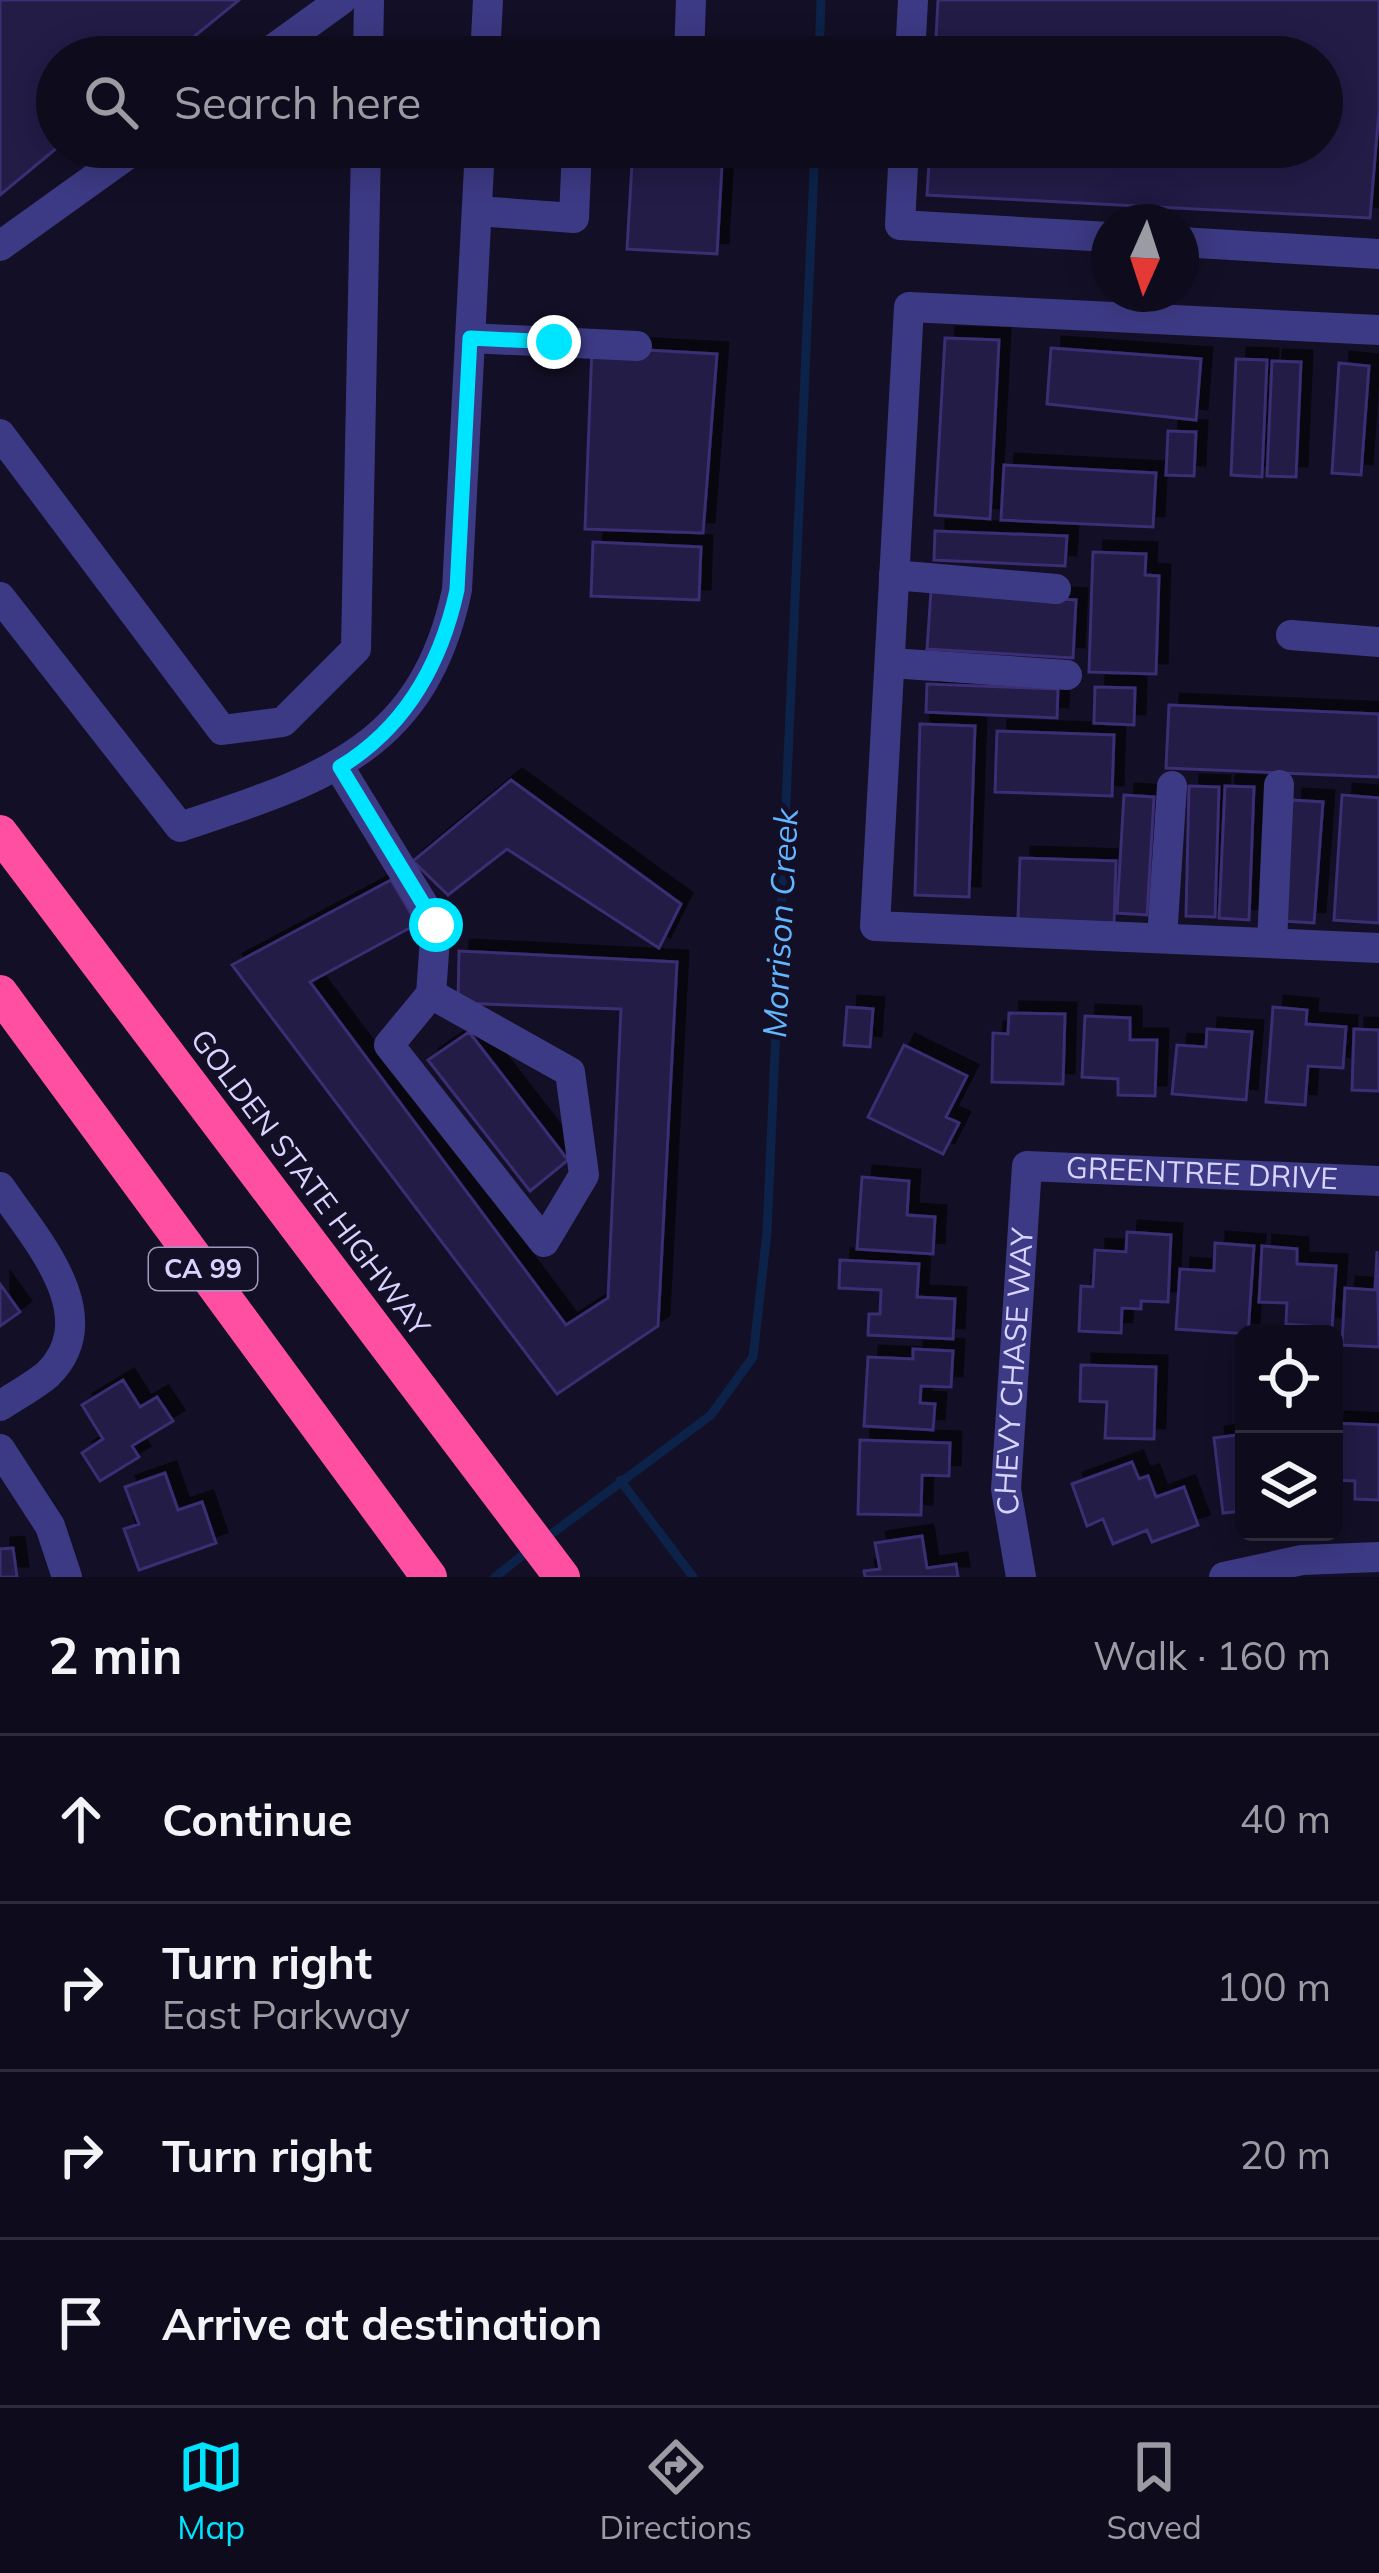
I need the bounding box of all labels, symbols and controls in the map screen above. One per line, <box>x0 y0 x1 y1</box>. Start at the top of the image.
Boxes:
search box <box>36 36 1343 168</box>
icon: search <box>78 69 144 135</box>
text: Search here <box>174 74 421 130</box>
north arrow <box>1091 204 1199 312</box>
route end <box>527 315 581 369</box>
water label: Morrison Creek <box>753 806 806 1039</box>
route start <box>409 898 463 952</box>
street label: GOLDEN STATE HIGHWAY <box>183 1021 439 1344</box>
street label: GREENTREE DRIVE <box>1065 1148 1339 1197</box>
street label: CHEVY CHASE WAY <box>986 1226 1041 1518</box>
road number: CA 99 <box>149 1248 257 1290</box>
map controls <box>1235 1325 1343 1541</box>
button: locate <box>1235 1325 1343 1433</box>
button: layers <box>1235 1433 1343 1541</box>
text: 2 min <box>48 1623 183 1687</box>
text: Walk · 160 m <box>1093 1631 1331 1680</box>
icon: ahead <box>48 1786 114 1852</box>
text: Continue <box>162 1791 352 1847</box>
text: 40 m <box>1240 1794 1331 1843</box>
text: Turn right <box>162 1934 372 1990</box>
icon: right <box>48 1954 114 2020</box>
text: 100 m <box>1216 1962 1331 2011</box>
text: East Parkway <box>162 1990 410 2039</box>
icon: right <box>48 2122 114 2188</box>
text: Turn right <box>162 2127 372 2183</box>
text: 20 m <box>1240 2130 1331 2179</box>
icon: arrive <box>48 2290 114 2356</box>
text: Arrive at destination <box>162 2295 602 2351</box>
tab: Map <box>177 2434 245 2547</box>
tab: Directions <box>600 2434 752 2547</box>
tab: Saved <box>1107 2434 1202 2547</box>

